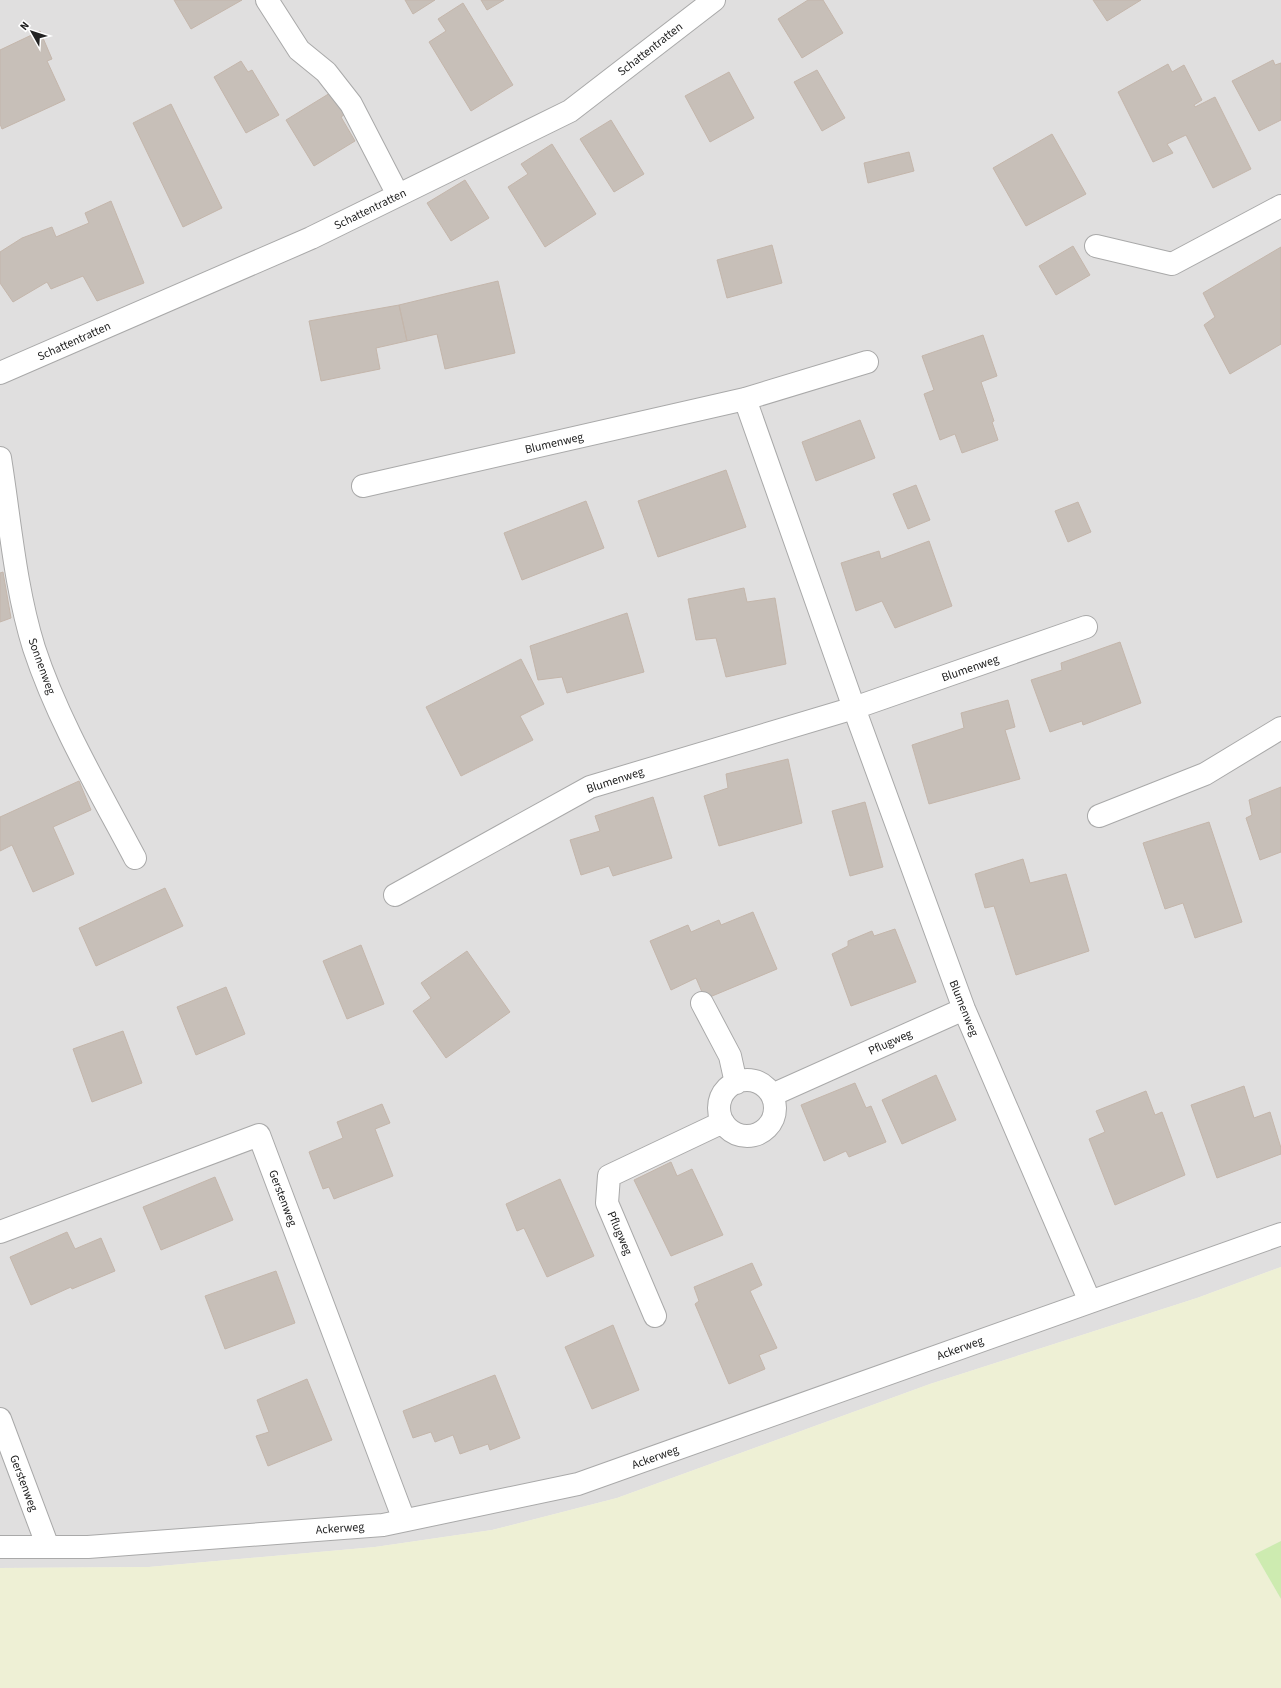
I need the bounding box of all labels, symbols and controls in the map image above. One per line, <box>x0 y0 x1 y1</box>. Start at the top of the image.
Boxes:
north arrow <box>12 12 52 52</box>
text: N <box>16 18 33 34</box>
street label: Schattentratten <box>614 19 686 80</box>
street label: Schattentratten <box>331 185 409 234</box>
street label: Schattentratten <box>35 318 114 365</box>
street label: Blumenweg <box>523 429 585 458</box>
street label: Sonnenweg <box>23 636 60 697</box>
street label: Blumenweg <box>939 651 1001 686</box>
street label: Blumenweg <box>584 763 646 798</box>
street label: Blumenweg <box>944 977 983 1039</box>
street label: Pflugweg <box>866 1025 915 1060</box>
street label: Gerstenweg <box>264 1168 301 1229</box>
street label: Pflugweg <box>603 1209 636 1258</box>
street label: Ackerweg <box>934 1332 986 1365</box>
street label: Ackerweg <box>629 1441 681 1474</box>
street label: Gerstenweg <box>5 1453 42 1514</box>
street label: Ackerweg <box>315 1518 365 1539</box>

